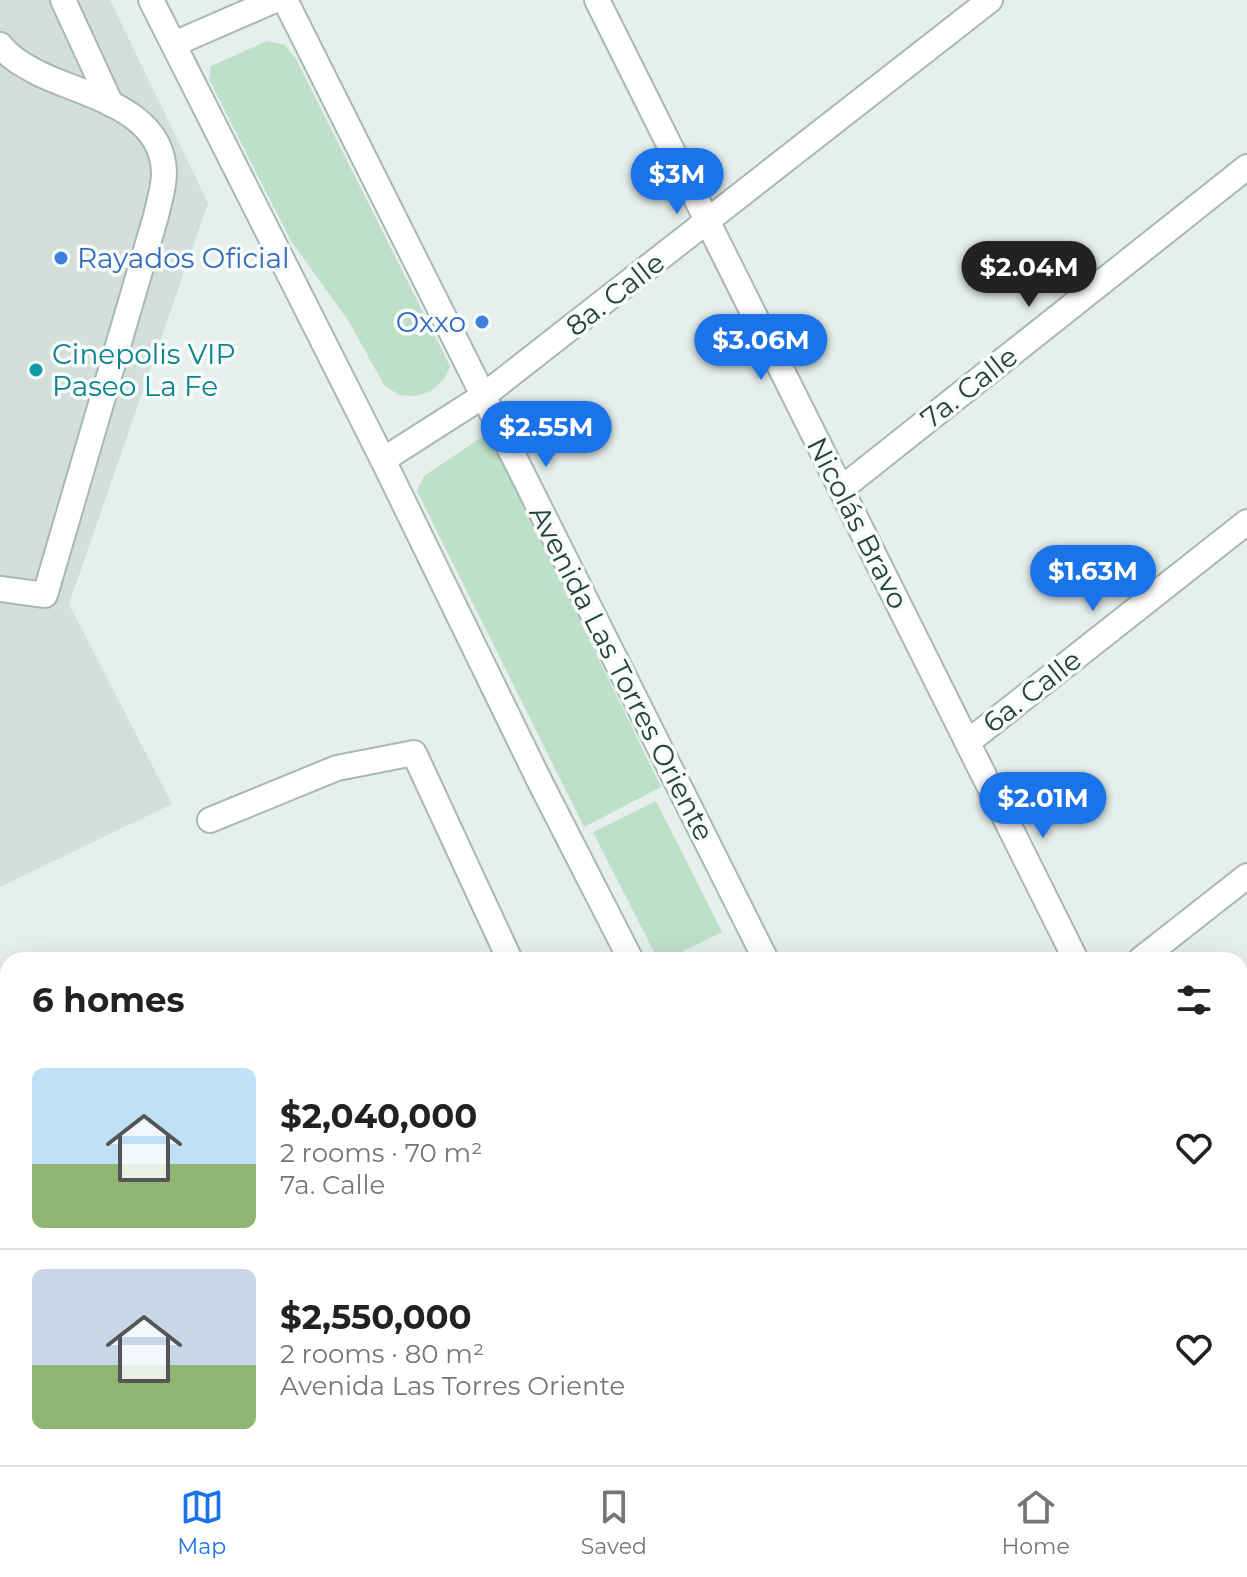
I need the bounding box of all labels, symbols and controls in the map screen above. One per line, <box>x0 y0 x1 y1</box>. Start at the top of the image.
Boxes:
pin: $3M <box>638 148 716 216</box>
text: $3M <box>649 158 705 190</box>
place label: Rayados Oficial <box>77 241 290 275</box>
pin: $2.04M <box>964 241 1094 309</box>
street label: 8a. Calle <box>559 245 671 343</box>
marker: Rayados Oficial <box>52 249 70 267</box>
text: $2.04M <box>979 251 1079 283</box>
place label: Oxxo <box>396 305 466 339</box>
marker: Oxxo <box>473 313 491 331</box>
pin: $3.06M <box>696 314 826 382</box>
text: $3.06M <box>712 324 810 356</box>
place label: Cinepolis VIP Paseo La Fe <box>52 337 236 403</box>
street label: 7a. Calle <box>914 339 1024 435</box>
marker: Cinepolis VIP Paseo La Fe <box>27 361 45 379</box>
pin: $2.55M <box>481 401 611 469</box>
text: $2.55M <box>499 411 593 443</box>
street label: Nicolás Bravo <box>800 431 916 615</box>
street label: Avenida Las Torres Oriente <box>522 500 722 846</box>
pin: $1.63M <box>1028 545 1158 613</box>
text: $1.63M <box>1048 555 1138 587</box>
street label: 6a. Calle <box>976 642 1088 740</box>
pin: $2.01M <box>978 772 1108 840</box>
text: $2.01M <box>997 782 1089 814</box>
icon: filters <box>1172 978 1216 1022</box>
text: 6 homes <box>32 979 185 1021</box>
text: $2,040,000 <box>280 1095 477 1137</box>
icon: home <box>96 1100 192 1196</box>
icon: heart <box>1172 1126 1216 1170</box>
text: 2 rooms · 70 m² <box>280 1137 482 1169</box>
text: 7a. Calle <box>280 1169 385 1201</box>
text: $2,550,000 <box>280 1296 472 1338</box>
icon: home <box>96 1301 192 1397</box>
icon: heart <box>1172 1327 1216 1371</box>
text: 2 rooms · 80 m² <box>280 1338 484 1370</box>
text: Avenida Las Torres Oriente <box>280 1370 625 1402</box>
tab: Map <box>177 1485 226 1560</box>
tab: Saved <box>581 1485 647 1560</box>
tab: Home <box>1001 1485 1070 1560</box>

